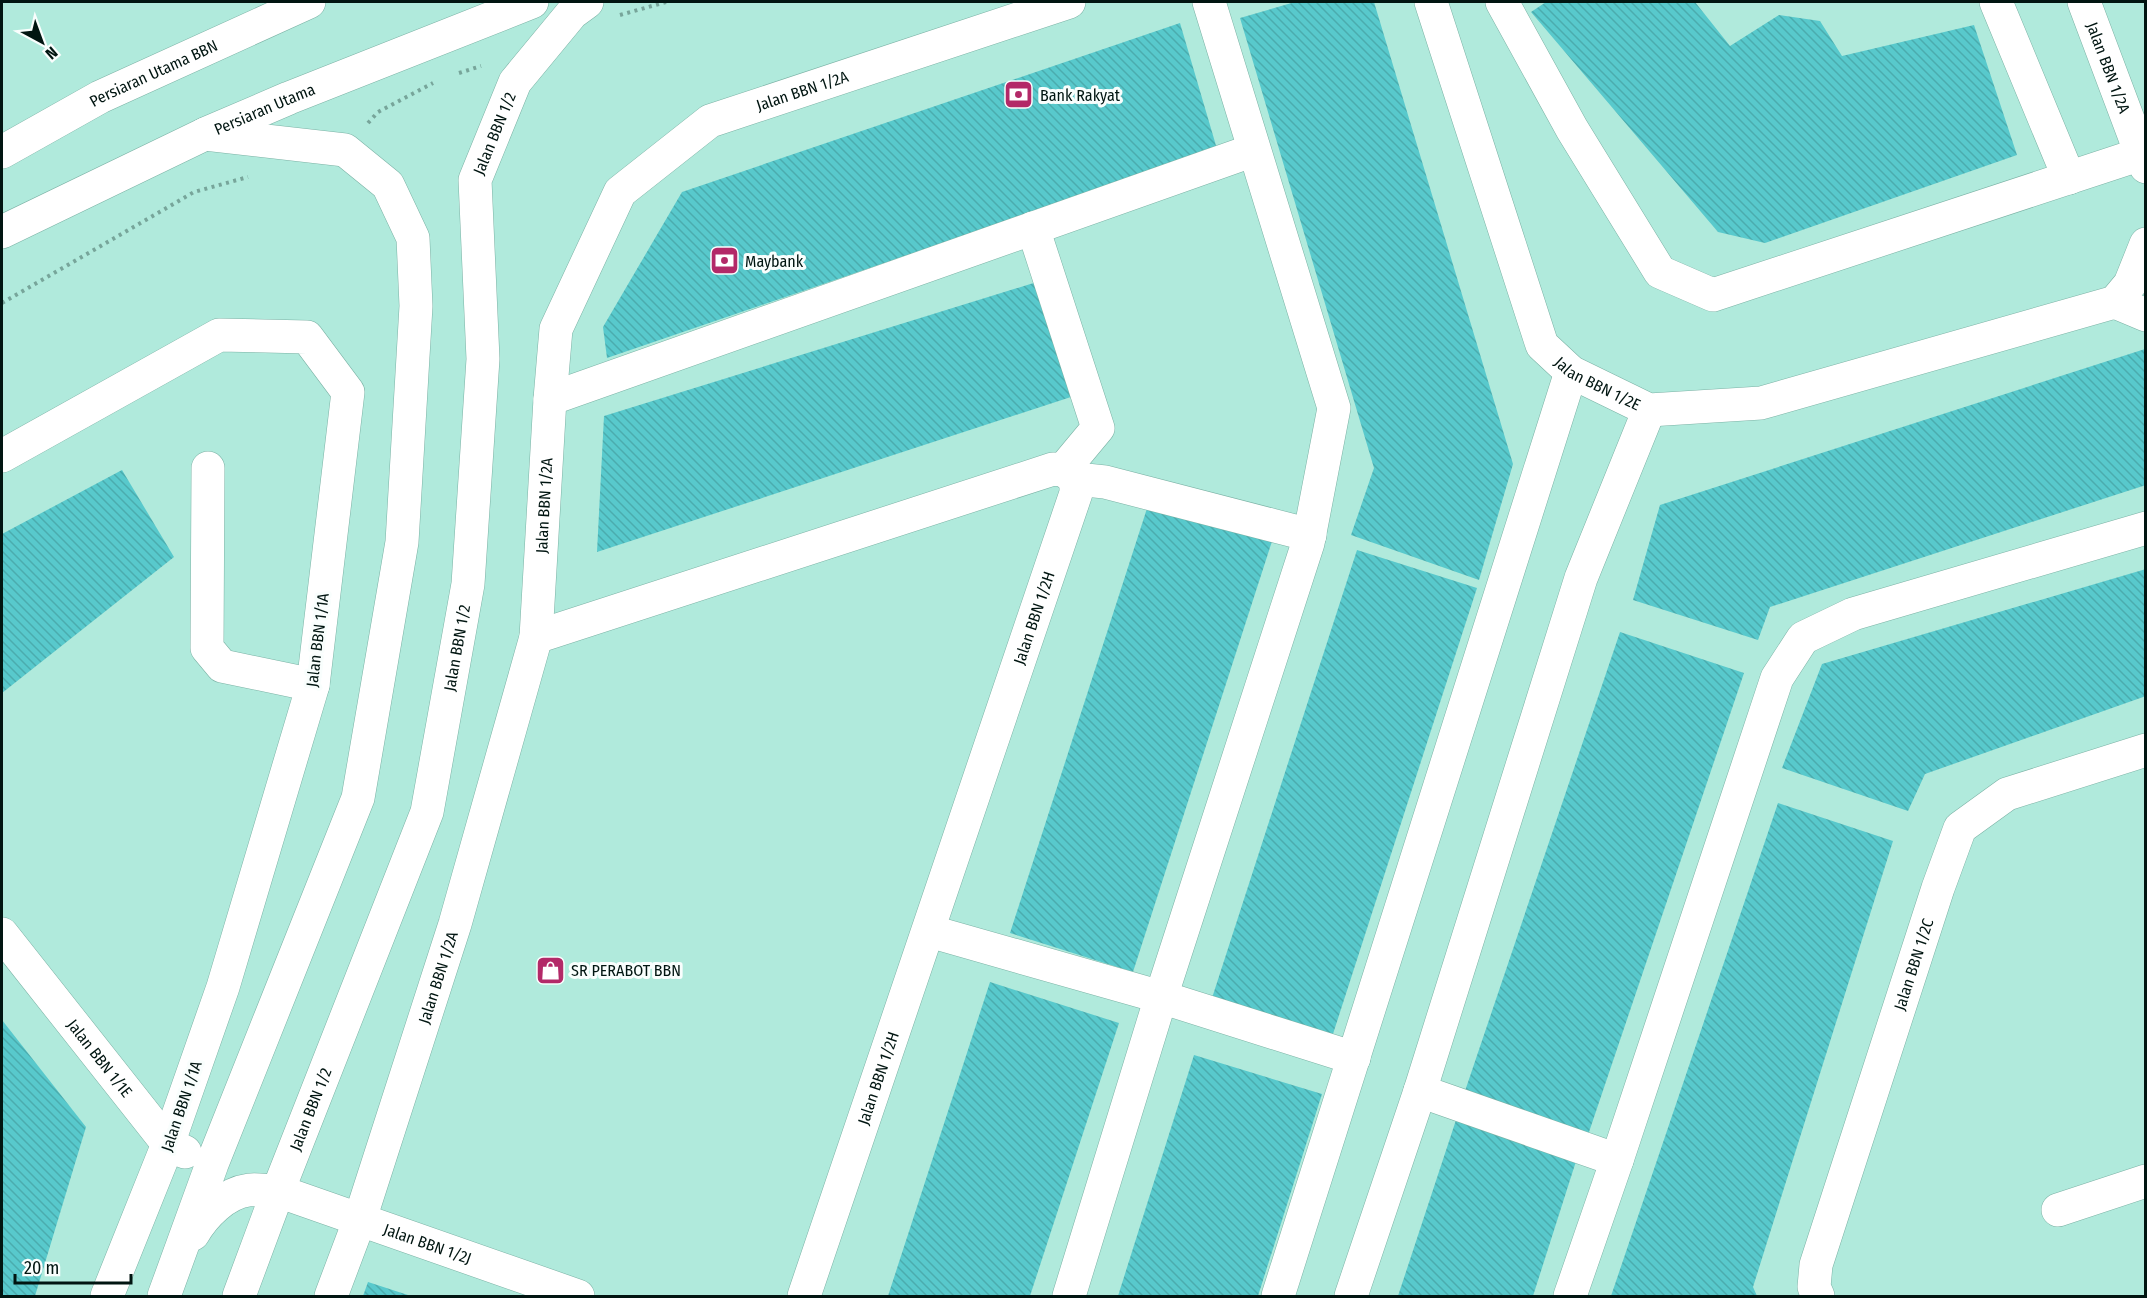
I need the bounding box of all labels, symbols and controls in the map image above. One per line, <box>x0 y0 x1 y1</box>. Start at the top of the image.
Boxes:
north arrow <box>12 12 72 72</box>
street label: Jalan BBN 1/2A <box>2082 19 2134 116</box>
street label: Persiaran Utama BBN <box>86 36 221 111</box>
text: N <box>42 43 61 63</box>
street label: Jalan BBN 1/2A <box>754 67 851 115</box>
bank icon: Bank Rakyat <box>1003 79 1035 111</box>
street label: Persiaran Utama <box>211 80 318 139</box>
place label: Bank Rakyat <box>1040 86 1121 105</box>
street label: Jalan BBN 1/2 <box>469 89 520 178</box>
bank icon: Maybank <box>708 245 740 277</box>
place label: Maybank <box>745 252 804 271</box>
street label: Jalan BBN 1/2E <box>1551 353 1644 414</box>
street label: Jalan BBN 1/2A <box>532 457 557 554</box>
street label: Jalan BBN 1/2H <box>1010 569 1059 667</box>
street label: Jalan BBN 1/1A <box>302 591 333 688</box>
street label: Jalan BBN 1/2 <box>440 603 474 693</box>
street label: Jalan BBN 1/2C <box>1890 916 1938 1013</box>
street label: Jalan BBN 1/2A <box>415 929 462 1026</box>
shop icon: SR PERABOT BBN <box>534 954 566 986</box>
place label: SR PERABOT BBN <box>571 961 681 980</box>
street label: Jalan BBN 1/1E <box>63 1016 136 1101</box>
street label: Jalan BBN 1/2H <box>854 1029 903 1127</box>
street label: Jalan BBN 1/1A <box>157 1058 206 1154</box>
street label: Jalan BBN 1/2 <box>286 1065 335 1153</box>
street label: Jalan BBN 1/2J <box>381 1220 474 1268</box>
scale bar <box>15 1247 130 1285</box>
text: 20 m <box>24 1257 59 1279</box>

